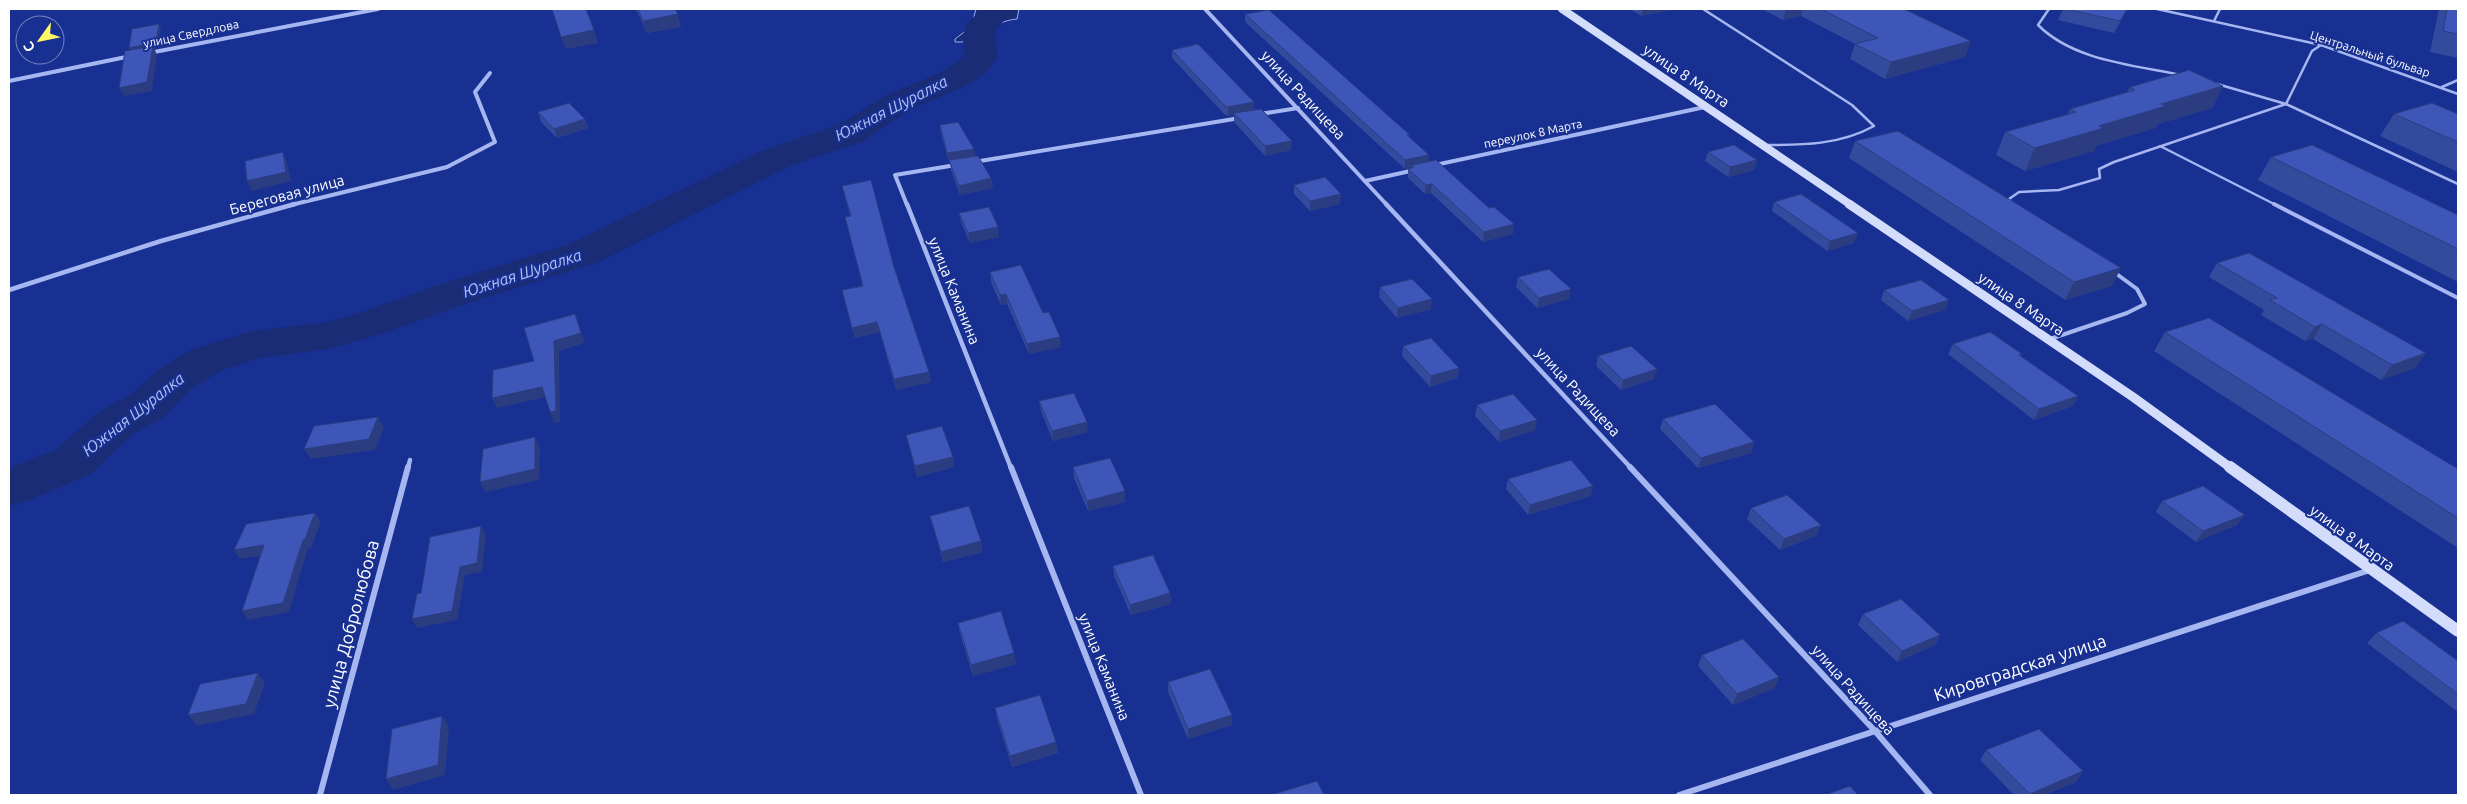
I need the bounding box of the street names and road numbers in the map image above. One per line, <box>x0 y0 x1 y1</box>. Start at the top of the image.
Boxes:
street label: улица Свердлова <box>142 17 240 50</box>
street label: Центральный бульвар <box>2309 28 2432 79</box>
street label: улица 8 Марта <box>1640 41 1733 111</box>
street label: улица Радищева <box>1258 47 1349 143</box>
street label: переулок 8 Марта <box>1482 117 1583 150</box>
street label: Береговая улица <box>228 171 346 218</box>
street label: улица Каманина <box>925 235 984 347</box>
street label: улица 8 Марта <box>1975 269 2068 339</box>
street label: улица Радищева <box>1533 344 1624 440</box>
street label: улица 8 Марта <box>2307 501 2398 574</box>
street label: улица Добролюбова <box>318 538 382 710</box>
street label: улица Каманина <box>1075 611 1134 723</box>
street label: Кировградская улица <box>1931 630 2108 704</box>
street label: улица Радищева <box>1808 641 1898 738</box>

